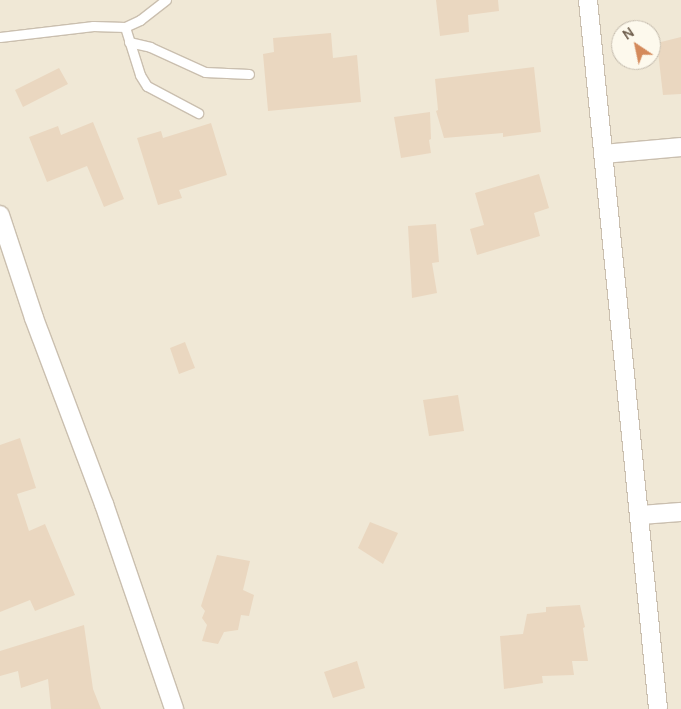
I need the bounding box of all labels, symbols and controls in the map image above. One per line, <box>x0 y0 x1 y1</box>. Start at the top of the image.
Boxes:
north arrow <box>611 20 661 70</box>
text: N <box>618 22 637 44</box>

